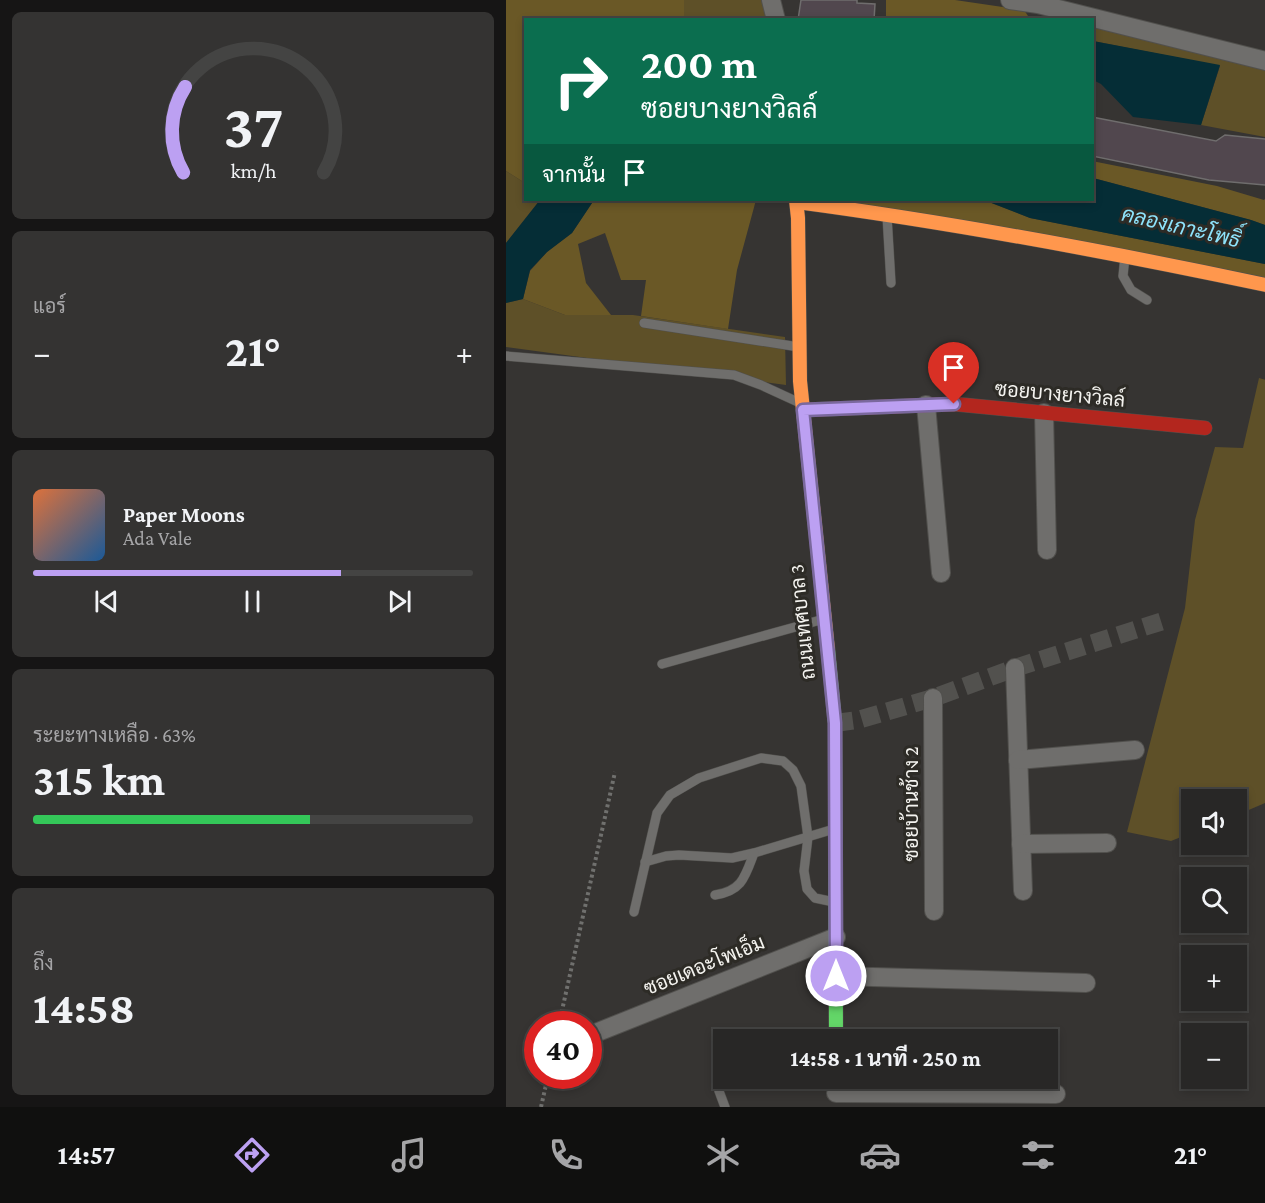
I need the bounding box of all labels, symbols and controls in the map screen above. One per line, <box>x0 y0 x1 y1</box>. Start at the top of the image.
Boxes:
text: 200 m <box>641 40 757 87</box>
icon: right <box>542 42 620 120</box>
text: 37 <box>223 91 283 160</box>
text: ซอยบางยางวิลล์ <box>641 94 818 124</box>
icon: arrive <box>618 156 651 189</box>
text: km/h <box>230 159 277 183</box>
text: จากนั้น <box>542 162 606 187</box>
water label: คลองเกาะโพธิ์ <box>1119 194 1248 253</box>
text: แอร์ <box>33 295 66 317</box>
text: 21° <box>225 326 281 376</box>
text: − <box>33 334 50 371</box>
text: + <box>456 334 473 371</box>
pin <box>928 342 979 404</box>
icon: arrive <box>937 351 970 384</box>
street label: ซอยบางยางวิลล์ <box>994 374 1126 411</box>
text: Paper Moons <box>123 502 245 527</box>
text: Ada Vale <box>123 527 192 549</box>
street label: ถนนเทศบาล 3 <box>785 563 819 681</box>
icon: previous <box>90 585 123 618</box>
icon: pause <box>236 585 269 618</box>
icon: next <box>383 585 416 618</box>
text: ระยะทางเหลือ · 63% <box>33 724 196 746</box>
street label: ซอยบ้านช้าง 2 <box>899 746 922 862</box>
text: 315 km <box>33 755 165 805</box>
map controls <box>1181 789 1247 1089</box>
button: sound <box>1181 789 1247 855</box>
button: search <box>1181 867 1247 933</box>
street label: ซอยเดอะโพเอ็ม <box>639 927 768 999</box>
position arrow <box>804 944 868 1008</box>
button: + <box>1181 945 1247 1011</box>
text: ถึง <box>33 952 54 974</box>
text: 14:58 <box>33 983 135 1033</box>
speed limit sign: 40 <box>524 1011 602 1089</box>
button: − <box>1181 1023 1247 1089</box>
text: 14:58 · 1 นาที · 250 m <box>790 1046 981 1071</box>
icon: directions <box>231 1134 273 1176</box>
icon: music <box>388 1134 430 1176</box>
icon: phone <box>545 1134 587 1176</box>
icon: climate <box>702 1134 744 1176</box>
icon: car <box>859 1134 901 1176</box>
icon: filters <box>1017 1134 1059 1176</box>
text: 14:57 <box>58 1140 115 1170</box>
text: 21° <box>1174 1140 1207 1170</box>

